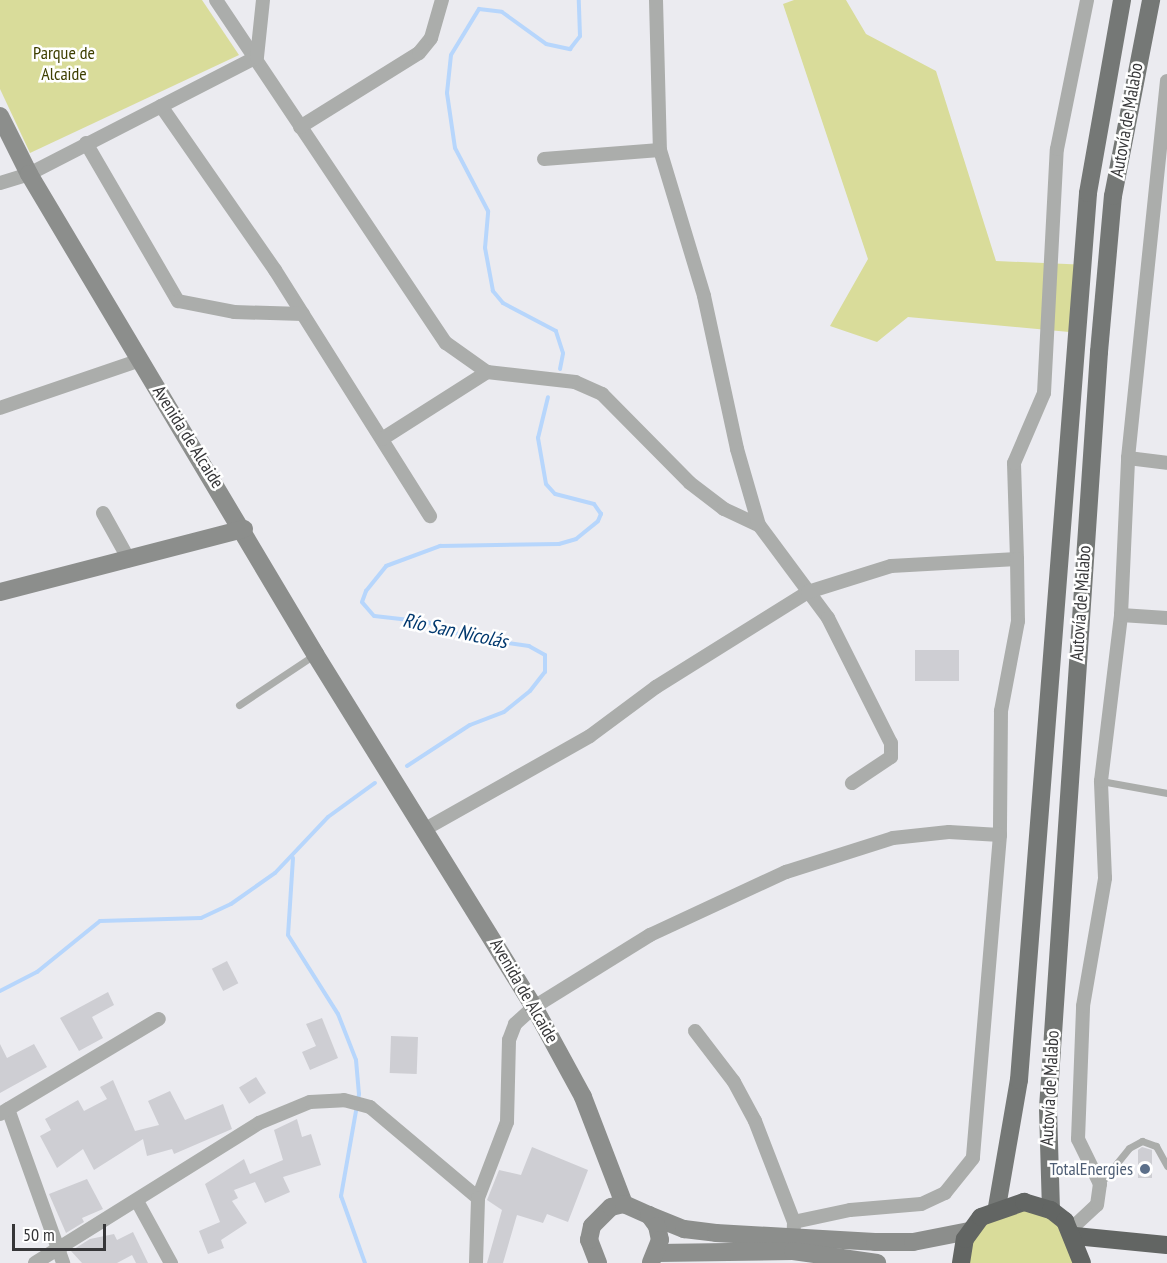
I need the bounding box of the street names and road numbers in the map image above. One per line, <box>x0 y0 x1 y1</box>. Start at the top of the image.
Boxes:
street label: Autovía de Malabo <box>1106 61 1148 179</box>
street label: Avenida de Alcaide <box>148 381 228 493</box>
street label: Autovía de Malabo <box>1066 545 1096 661</box>
street label: Avenida de Alcaide <box>485 935 563 1047</box>
street label: Autovía de Malabo <box>1036 1030 1064 1146</box>

